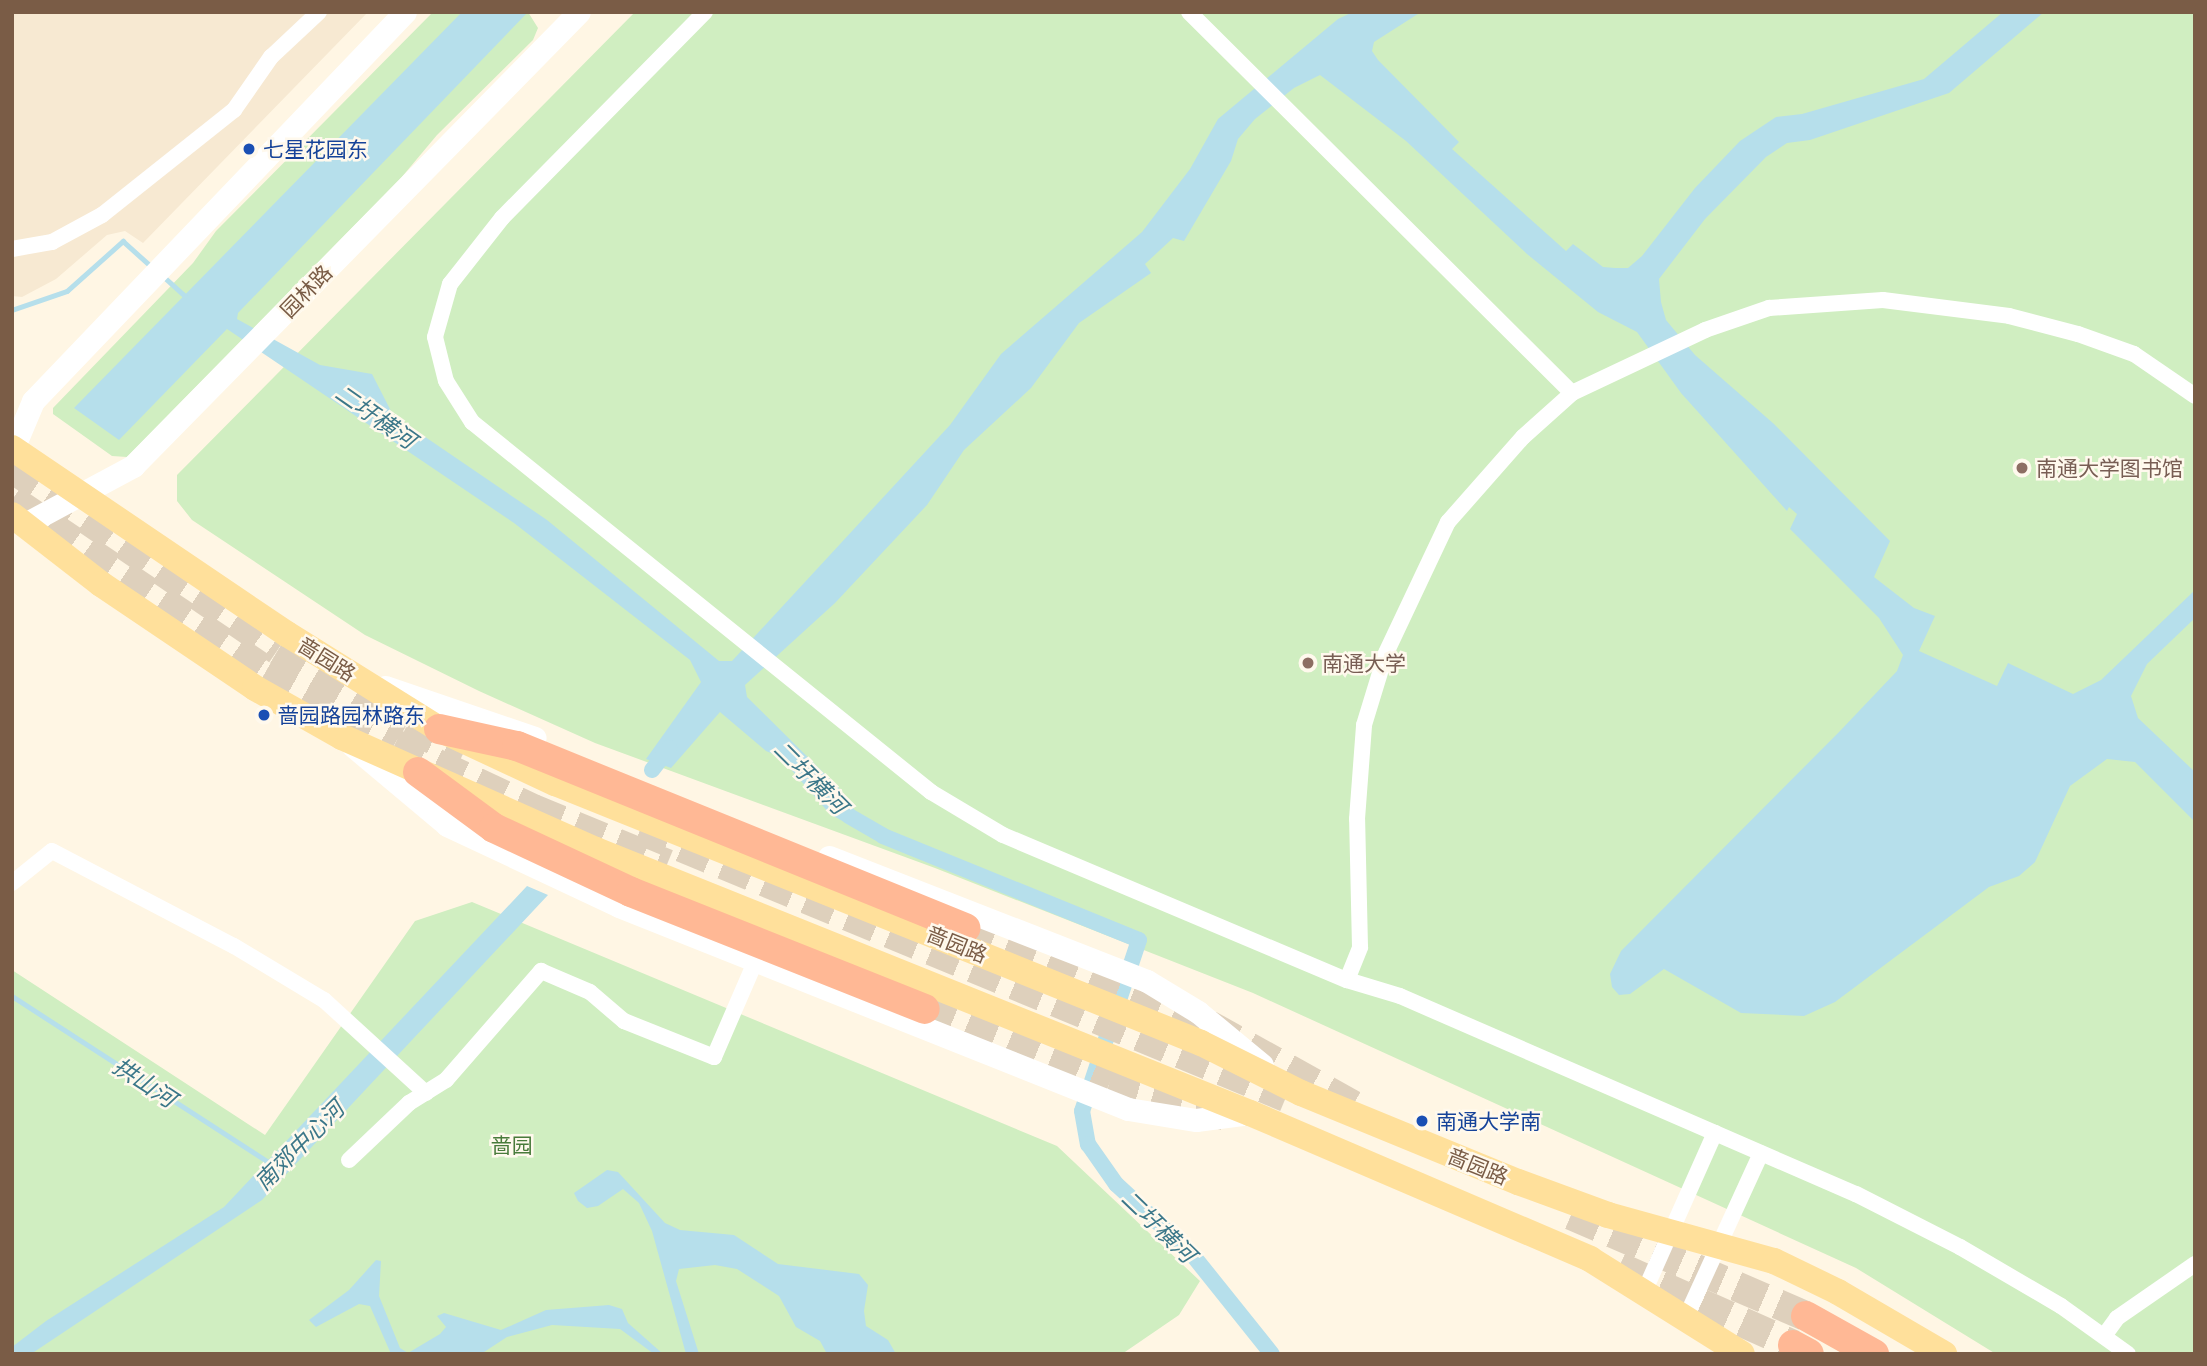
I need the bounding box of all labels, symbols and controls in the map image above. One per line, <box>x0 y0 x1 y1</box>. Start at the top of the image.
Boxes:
place label: 七星花园东 <box>263 136 368 162</box>
marker: 七星花园东 <box>241 141 257 157</box>
street label: 园林路 <box>275 260 337 322</box>
water label: 二圩横河 <box>330 378 422 454</box>
place label: 南通大学图书馆 <box>2036 455 2183 481</box>
marker: 南通大学图书馆 <box>2014 460 2030 476</box>
street label: 啬园路 <box>294 632 360 686</box>
place label: 南通大学 <box>1322 650 1406 676</box>
marker: 南通大学 <box>1300 655 1316 671</box>
place label: 啬园路园林路东 <box>278 702 425 728</box>
marker: 啬园路园林路东 <box>256 707 272 723</box>
water label: 二圩横河 <box>769 735 853 819</box>
street label: 啬园路 <box>923 921 991 967</box>
water label: 拱山河 <box>109 1052 181 1112</box>
water label: 南郊中心河 <box>249 1095 349 1195</box>
place label: 南通大学南 <box>1436 1108 1541 1134</box>
marker: 南通大学南 <box>1414 1113 1430 1129</box>
park label: 啬园 <box>491 1132 533 1158</box>
street label: 啬园路 <box>1444 1143 1512 1189</box>
water label: 二圩横河 <box>1116 1184 1202 1268</box>

